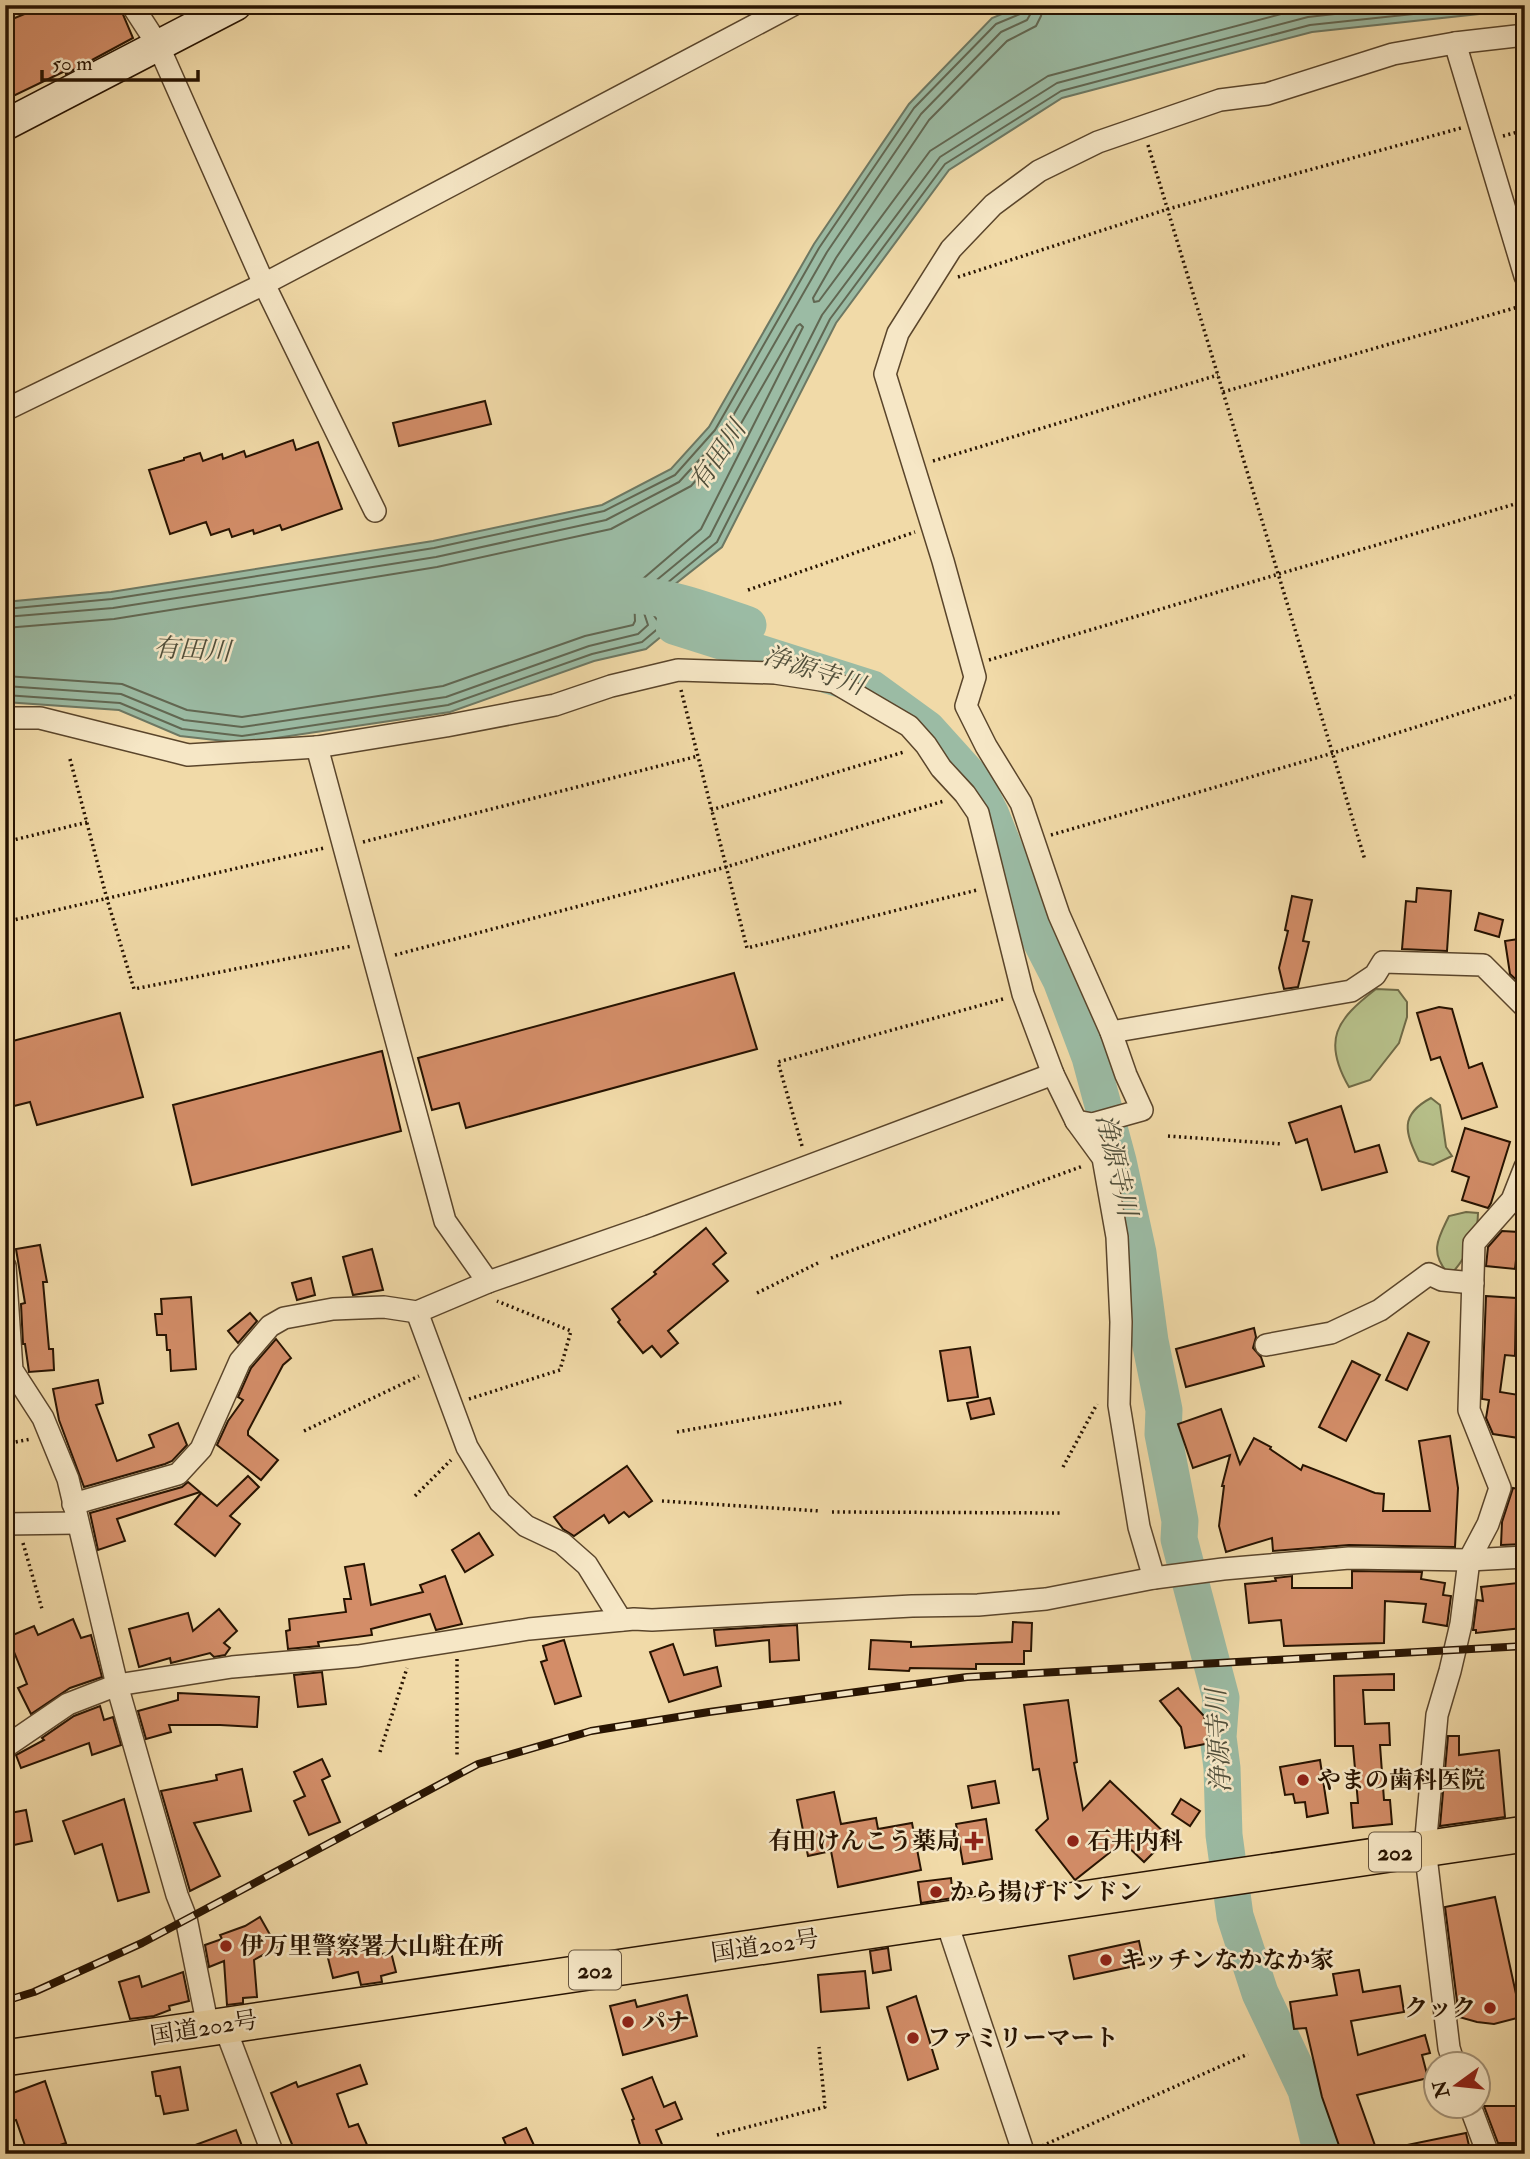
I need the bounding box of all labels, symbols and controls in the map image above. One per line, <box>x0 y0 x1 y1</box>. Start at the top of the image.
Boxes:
scale bar <box>42 38 198 82</box>
text: 50 m <box>52 50 93 77</box>
water label: 有田川 <box>683 412 755 497</box>
water label: 有田川 <box>152 632 235 668</box>
water label: 浄源寺川 <box>760 640 871 703</box>
water label: 浄源寺川 <box>1089 1111 1144 1222</box>
water label: 浄源寺川 <box>1200 1685 1238 1794</box>
place label: やまの歯科医院 <box>1317 1765 1485 1796</box>
marker: やまの歯科医院 <box>1295 1772 1311 1788</box>
place label: 有田けんこう薬局 <box>768 1826 960 1857</box>
place label: 石井内科 <box>1087 1826 1183 1857</box>
road number: 202 <box>1369 1832 1421 1871</box>
marker: 有田けんこう薬局 <box>966 1833 982 1849</box>
marker: 石井内科 <box>1065 1833 1081 1849</box>
place label: から揚げドンドン <box>950 1877 1142 1908</box>
marker: から揚げドンドン <box>928 1884 944 1900</box>
street label: 国道202号 <box>709 1923 821 1969</box>
place label: 伊万里警察署大山駐在所 <box>240 1931 504 1962</box>
marker: 伊万里警察署大山駐在所 <box>218 1938 234 1954</box>
place label: キッチンなかなか家 <box>1120 1945 1334 1976</box>
road number: 202 <box>569 1951 621 1990</box>
marker: キッチンなかなか家 <box>1098 1952 1114 1968</box>
place label: クック <box>1404 1993 1476 2024</box>
marker: クック <box>1482 2000 1498 2016</box>
street label: 国道202号 <box>148 2004 260 2052</box>
place label: パナ <box>642 2007 690 2038</box>
marker: パナ <box>620 2014 636 2030</box>
place label: ファミリーマート <box>927 2023 1119 2054</box>
marker: ファミリーマート <box>905 2030 921 2046</box>
north arrow <box>1422 2050 1492 2120</box>
text: N <box>1427 2077 1456 2101</box>

